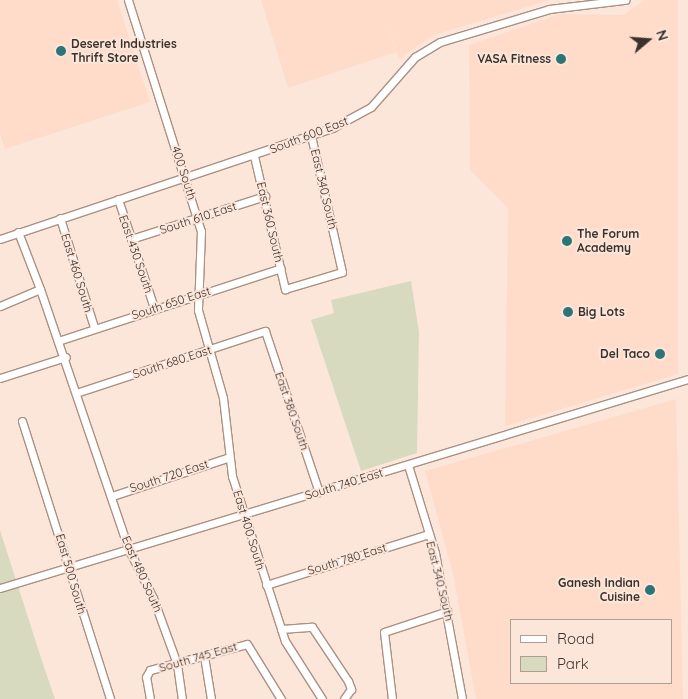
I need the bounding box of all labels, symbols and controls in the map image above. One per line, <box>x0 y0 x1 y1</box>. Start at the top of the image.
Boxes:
north arrow <box>623 15 673 65</box>
text: N <box>652 28 672 43</box>
place label: Deseret Industries Thrift Store <box>71 37 177 65</box>
marker: Deseret Industries Thrift Store <box>55 45 67 57</box>
place label: VASA Fitness <box>477 52 551 66</box>
marker: VASA Fitness <box>555 53 567 65</box>
street label: South 600 East <box>268 113 350 157</box>
street label: 400 South <box>169 144 199 202</box>
street label: East 340 South <box>308 148 340 230</box>
street label: East 360 South <box>254 180 286 264</box>
street label: South 610 East <box>158 199 238 237</box>
street label: East 430 South <box>116 213 156 295</box>
place label: The Forum Academy <box>577 227 639 255</box>
street label: East 460 South <box>58 232 96 314</box>
marker: The Forum Academy <box>561 235 573 247</box>
street label: South 650 East <box>130 283 212 323</box>
place label: Big Lots <box>578 305 625 319</box>
marker: Big Lots <box>562 306 574 318</box>
street label: South 680 East <box>131 342 213 382</box>
place label: Del Taco <box>600 347 650 361</box>
marker: Del Taco <box>654 348 666 360</box>
street label: East 380 South <box>272 370 312 452</box>
street label: South 720 East <box>128 456 210 496</box>
street label: South 740 East <box>303 465 385 503</box>
street label: East 400 South <box>230 488 268 572</box>
street label: East 500 South <box>53 532 89 616</box>
street label: East 480 South <box>119 534 165 614</box>
street label: South 780 East <box>306 540 388 578</box>
street label: East 340 South <box>423 540 457 622</box>
place label: Ganesh Indian Cuisine <box>558 576 640 604</box>
marker: Ganesh Indian Cuisine <box>644 584 656 596</box>
legend <box>510 619 673 684</box>
text: Road <box>557 629 594 648</box>
street label: South 745 East <box>157 639 239 675</box>
text: Park <box>557 654 589 673</box>

